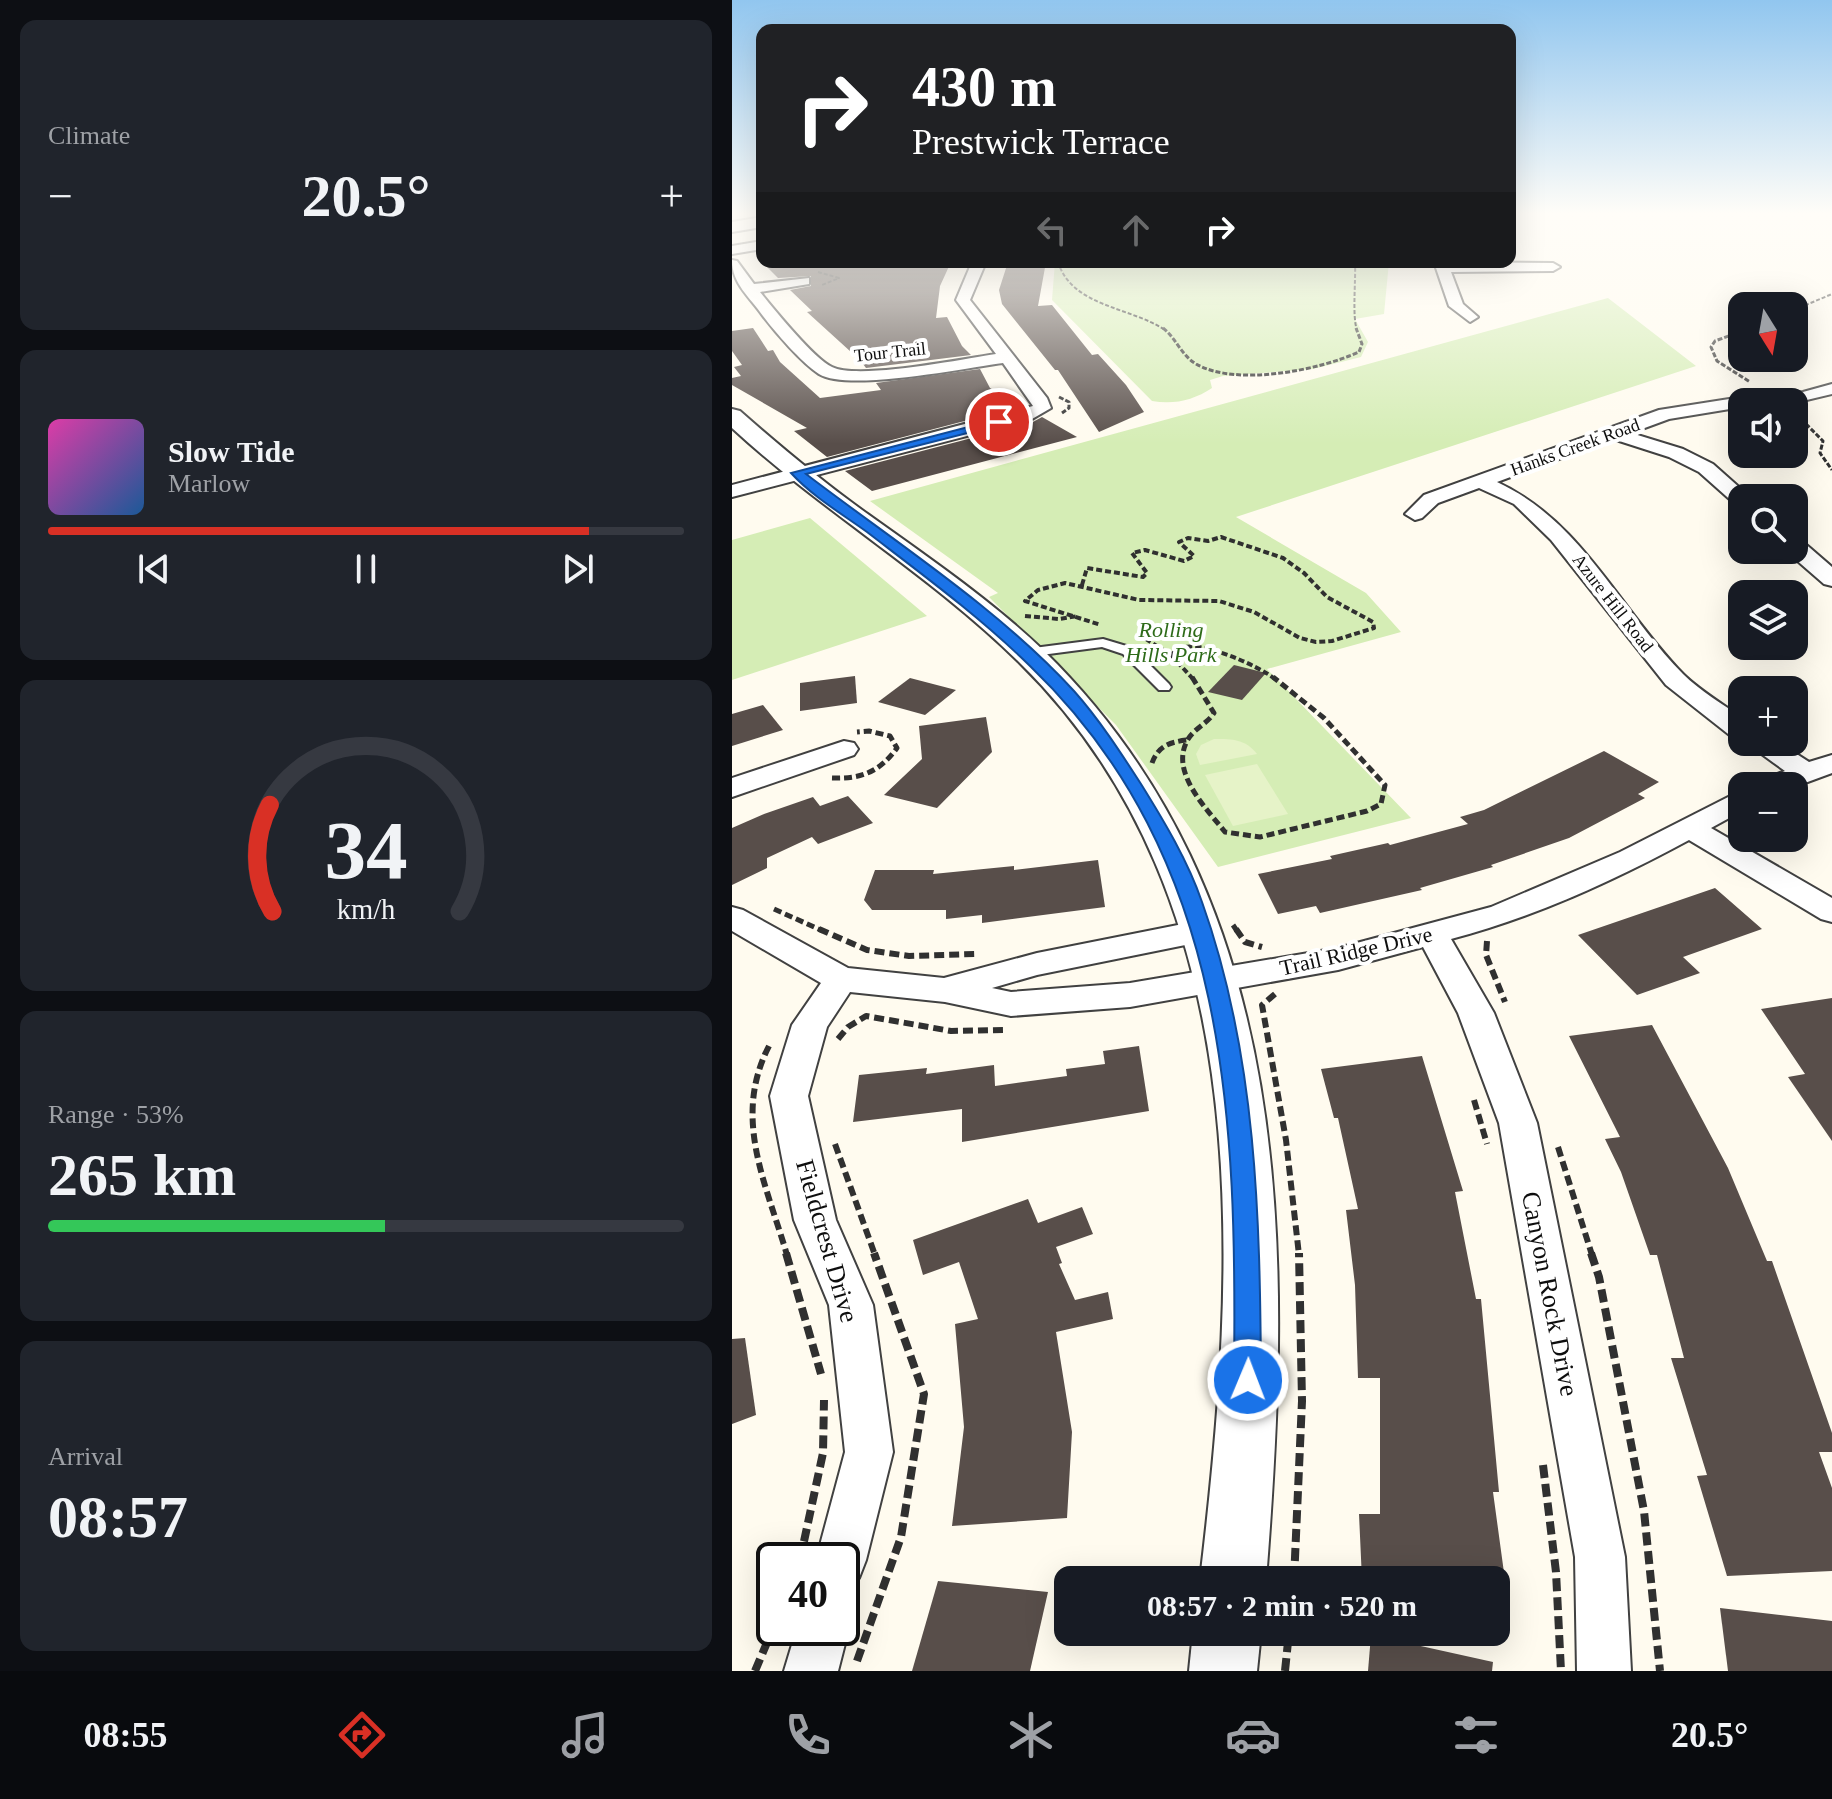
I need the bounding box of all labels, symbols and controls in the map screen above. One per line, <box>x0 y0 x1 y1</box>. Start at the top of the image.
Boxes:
icon: right <box>780 56 884 160</box>
text: 430 m <box>912 56 1057 118</box>
text: Climate <box>48 121 130 150</box>
text: Prestwick Terrace <box>912 122 1170 162</box>
text: 20.5° <box>302 163 431 229</box>
text: − <box>48 172 73 221</box>
text: + <box>659 172 684 221</box>
icon: left <box>1030 208 1074 252</box>
icon: ahead <box>1114 208 1158 252</box>
icon: right <box>1198 208 1242 252</box>
north arrow <box>1728 292 1808 372</box>
map controls <box>1728 292 1808 852</box>
street label: Tour Trail <box>853 338 927 366</box>
pin <box>965 388 1033 456</box>
button: sound <box>1728 388 1808 468</box>
icon: arrive <box>977 400 1021 444</box>
street label: Hanks Creek Road <box>1508 414 1642 480</box>
text: Slow Tide <box>168 435 294 468</box>
text: Marlow <box>168 469 250 498</box>
button: search <box>1728 484 1808 564</box>
icon: previous <box>132 547 176 591</box>
icon: pause <box>344 547 388 591</box>
icon: next <box>556 547 600 591</box>
street label: Azure Hill Road <box>1568 550 1658 656</box>
button: layers <box>1728 580 1808 660</box>
park label: Rolling Hills Park <box>1124 617 1218 667</box>
button: + <box>1728 676 1808 756</box>
button: − <box>1728 772 1808 852</box>
text: 34 <box>324 803 408 895</box>
text: km/h <box>337 894 395 925</box>
street label: Trail Ridge Drive <box>1277 921 1435 981</box>
text: Range · 53% <box>48 1100 184 1129</box>
text: 265 km <box>48 1142 236 1208</box>
street label: Fieldcrest Drive <box>790 1156 864 1326</box>
street label: Canyon Rock Drive <box>1516 1189 1584 1399</box>
position arrow <box>1206 1338 1290 1422</box>
text: Arrival <box>48 1442 123 1471</box>
text: 08:57 <box>48 1484 188 1550</box>
speed limit sign: 40 <box>756 1542 860 1646</box>
text: 08:57 · 2 min · 520 m <box>1147 1589 1417 1622</box>
icon: directions <box>334 1707 390 1763</box>
icon: music <box>557 1707 613 1763</box>
icon: phone <box>780 1707 836 1763</box>
icon: climate <box>1003 1707 1059 1763</box>
icon: car <box>1225 1707 1281 1763</box>
icon: filters <box>1448 1707 1504 1763</box>
text: 08:55 <box>83 1715 167 1755</box>
text: 20.5° <box>1671 1715 1749 1755</box>

